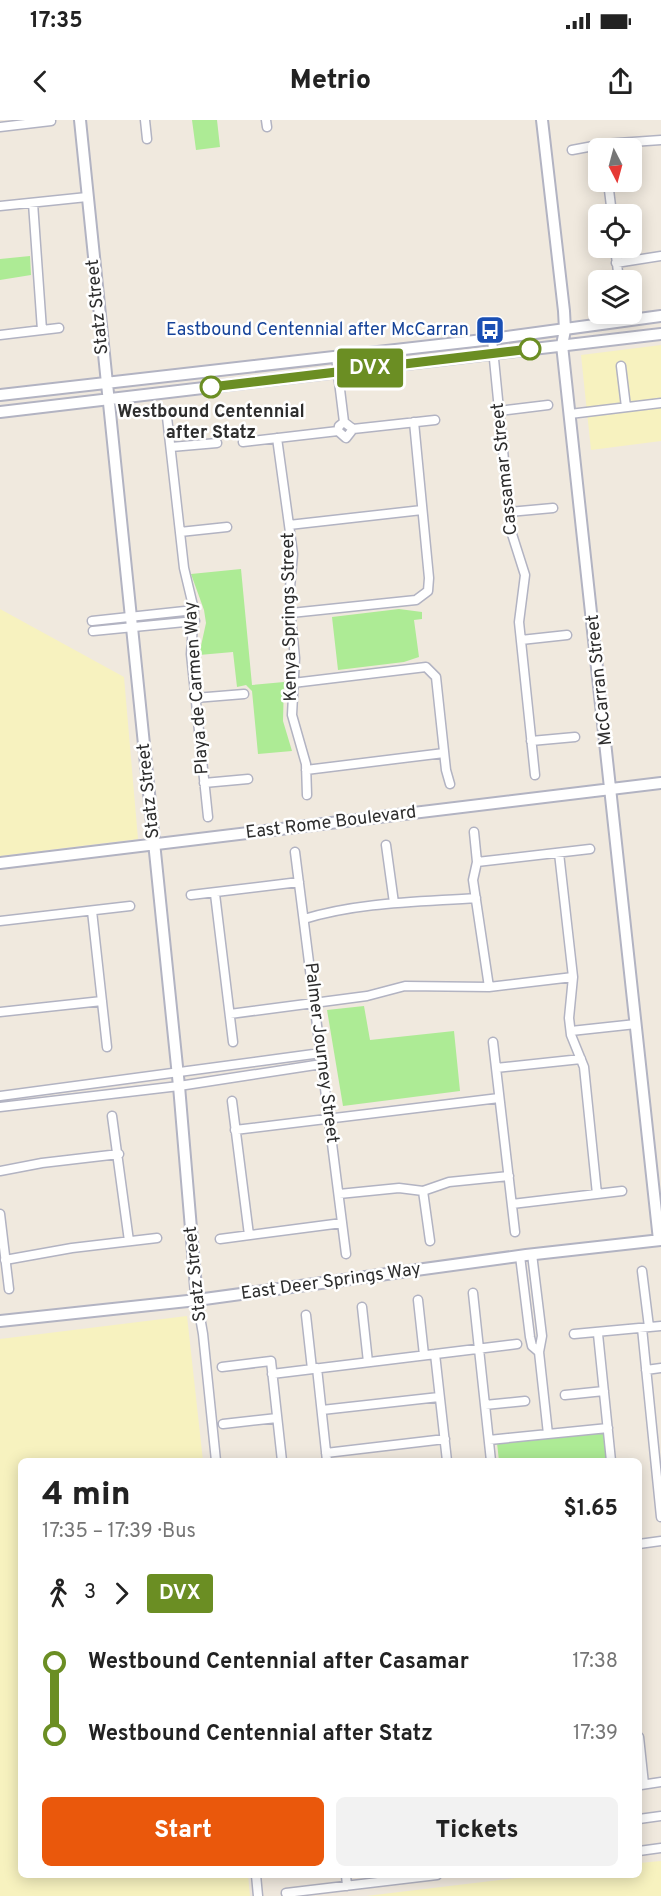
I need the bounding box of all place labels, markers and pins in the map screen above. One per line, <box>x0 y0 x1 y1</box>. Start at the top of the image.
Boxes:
bus stop icon: Eastbound Centennial after McCarran <box>474 314 506 346</box>
place label: Eastbound Centennial after McCarran <box>166 319 469 342</box>
unlabelled marker <box>519 338 541 360</box>
marker: Westbound Centennial after Statz <box>200 376 222 398</box>
place label: Westbound Centennial after Statz <box>117 401 305 445</box>

